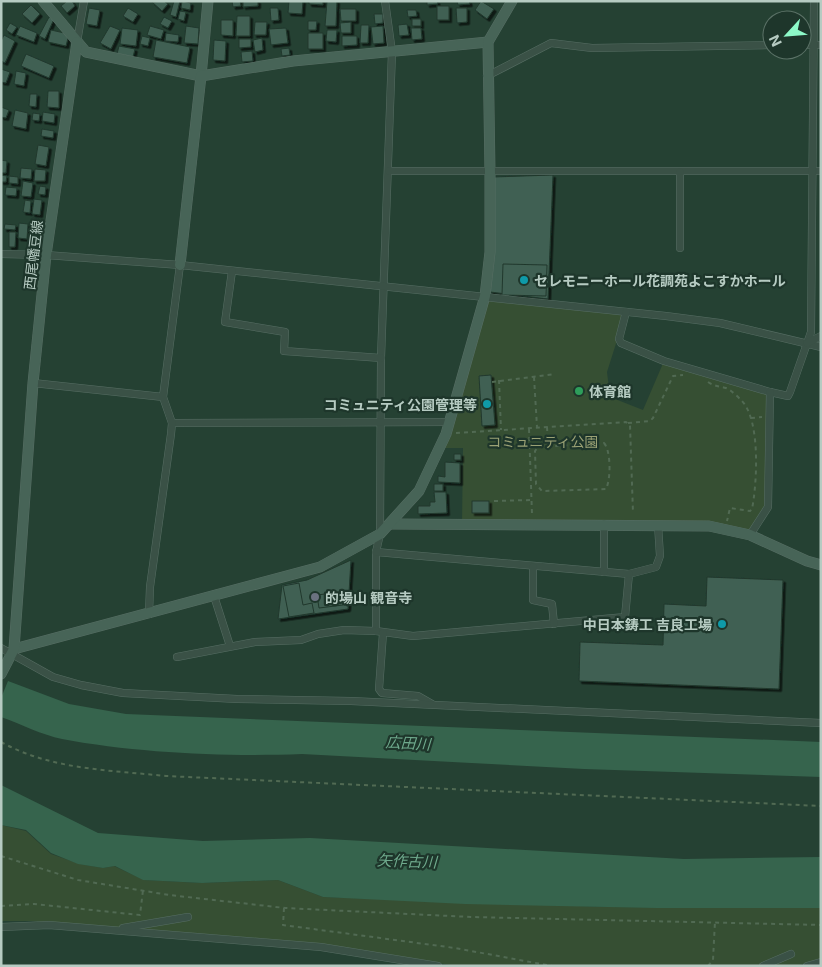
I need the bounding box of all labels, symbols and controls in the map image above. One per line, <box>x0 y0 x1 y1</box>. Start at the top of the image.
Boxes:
north arrow <box>762 10 812 60</box>
text: N <box>765 32 785 49</box>
street label: 西尾幡豆線 <box>20 219 46 291</box>
place label: セレモニーホール花調苑よこすかホール <box>534 272 786 289</box>
marker: セレモニーホール花調苑よこすかホール <box>518 274 530 286</box>
place label: 体育館 <box>589 383 631 400</box>
marker: 体育館 <box>573 385 585 397</box>
place label: コミュニティ公園管理等 <box>324 396 477 413</box>
marker: コミュニティ公園管理等 <box>481 398 493 410</box>
park label: コミュニティ公園 <box>487 433 599 450</box>
place label: 的場山 観音寺 <box>325 589 412 606</box>
marker: 的場山 観音寺 <box>309 591 321 603</box>
place label: 中日本鋳工 吉良工場 <box>583 616 712 633</box>
marker: 中日本鋳工 吉良工場 <box>716 618 728 630</box>
water label: 広田川 <box>385 732 433 754</box>
water label: 矢作古川 <box>377 850 439 872</box>

